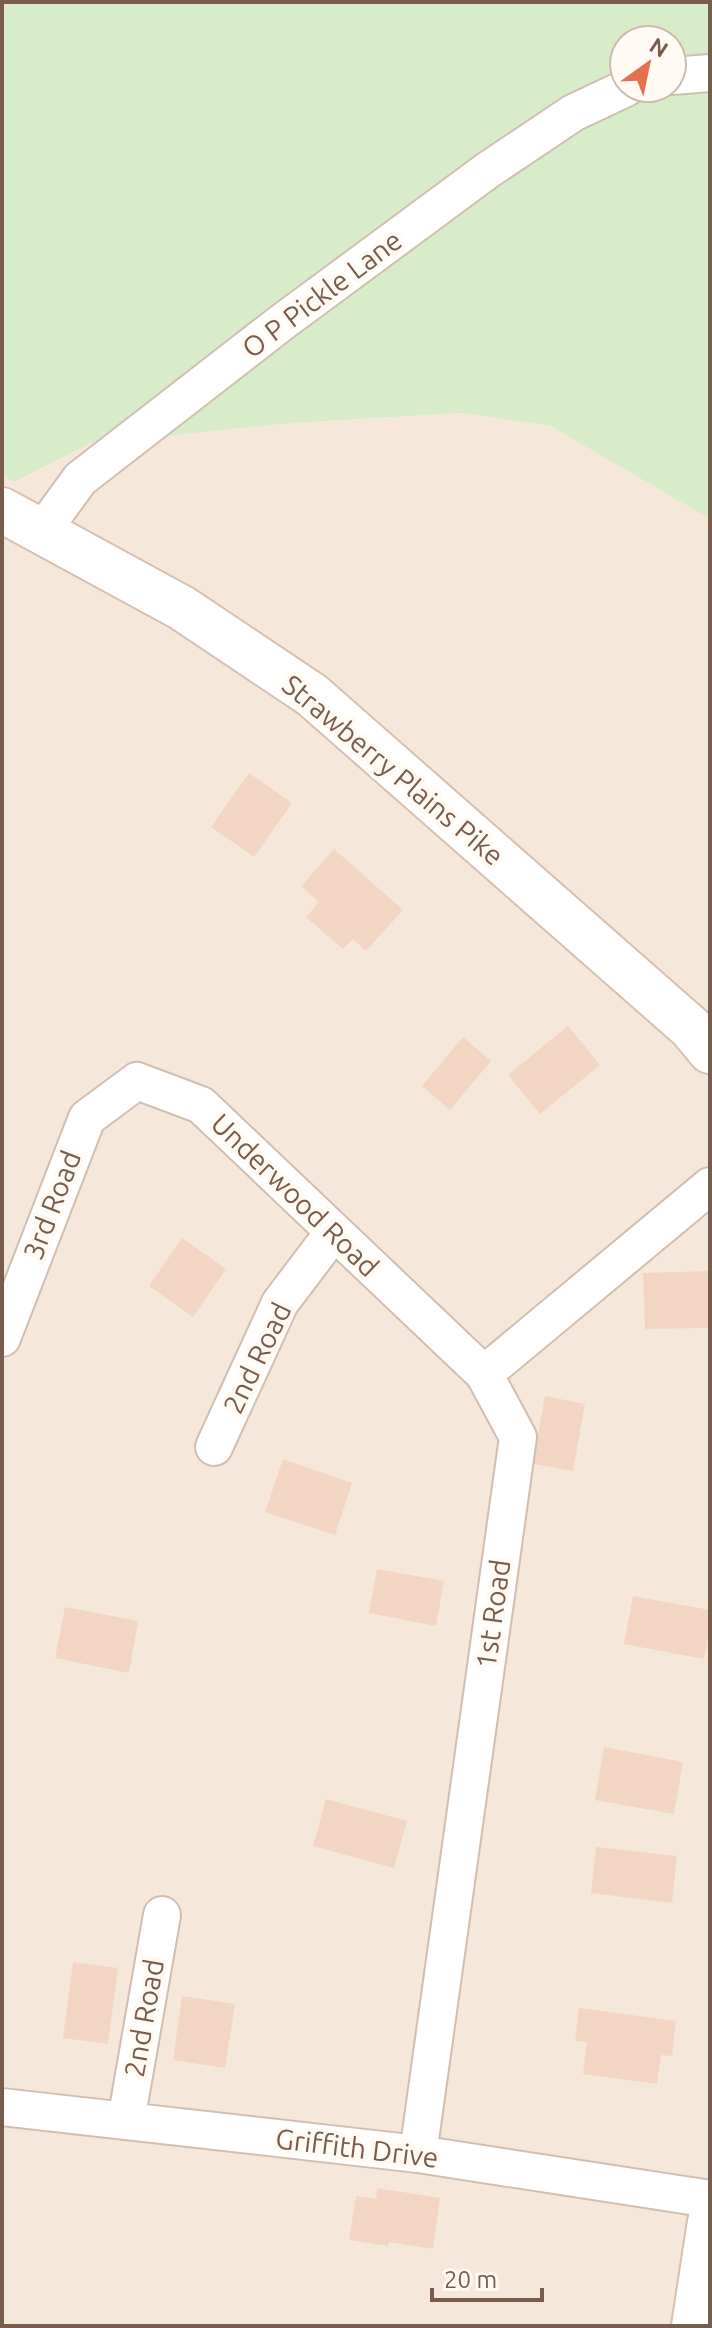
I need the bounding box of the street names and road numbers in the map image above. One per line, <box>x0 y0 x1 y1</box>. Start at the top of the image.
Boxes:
street label: O P Pickle Lane <box>236 224 407 364</box>
street label: Strawberry Plains Pike <box>277 668 510 871</box>
street label: Underwood Road <box>205 1107 385 1282</box>
street label: 3rd Road <box>17 1146 86 1263</box>
street label: 2nd Road <box>217 1297 297 1418</box>
street label: 1st Road <box>470 1557 516 1671</box>
street label: 2nd Road <box>118 1957 169 2079</box>
street label: Griffith Drive <box>274 2122 440 2173</box>

